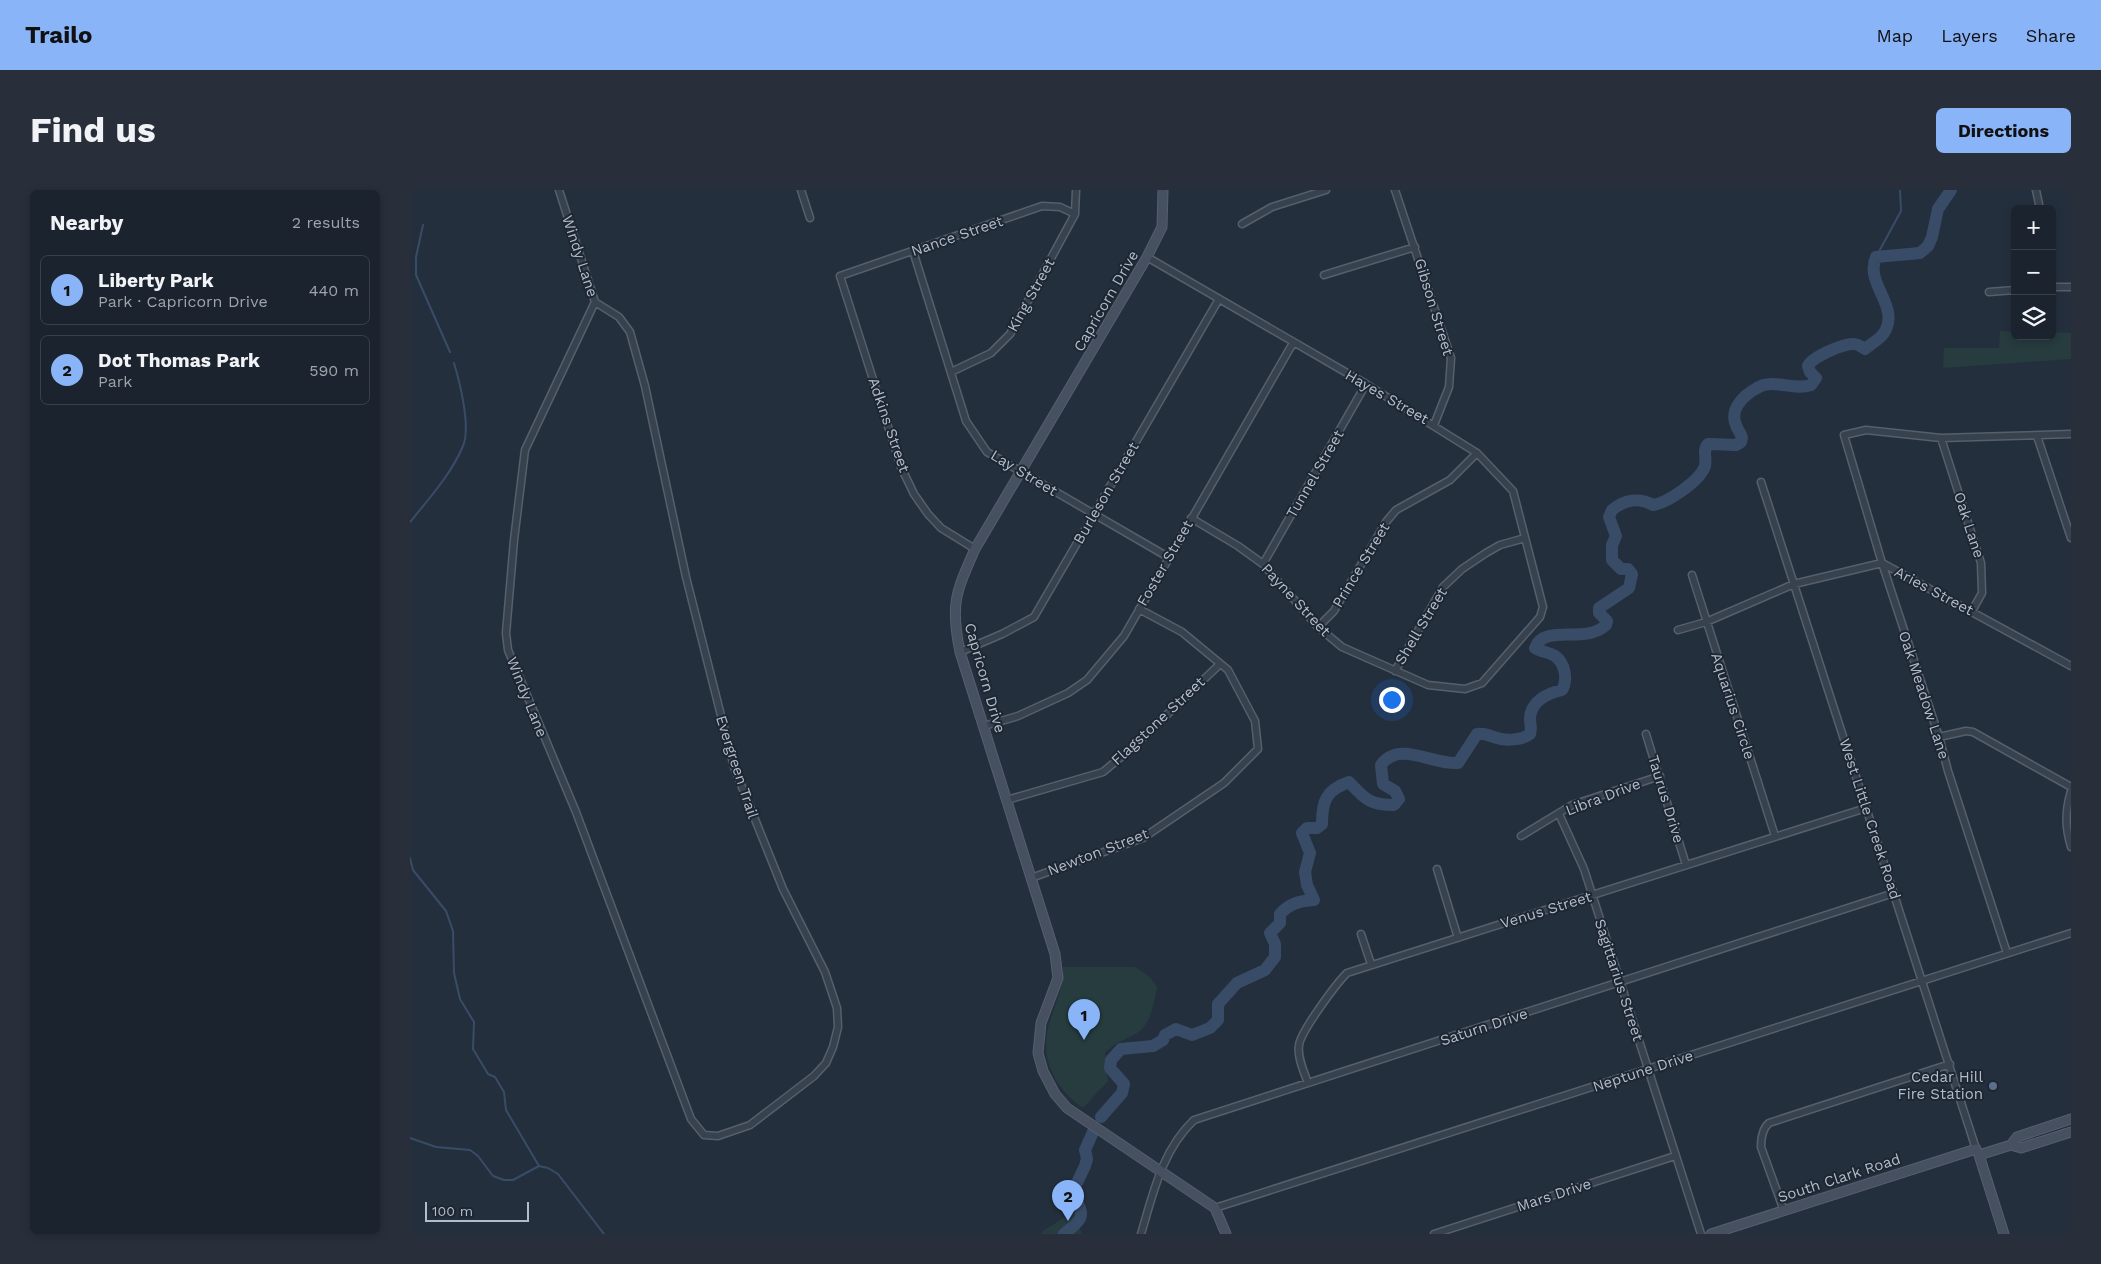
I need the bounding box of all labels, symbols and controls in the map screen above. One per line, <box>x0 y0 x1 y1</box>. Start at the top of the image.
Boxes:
text: Trailo <box>25 21 92 49</box>
text: Map <box>1876 25 1913 46</box>
text: Layers <box>1941 25 1998 46</box>
text: Share <box>2026 25 2076 46</box>
button: Directions <box>1936 108 2071 153</box>
text: Find us <box>30 109 156 151</box>
map controls <box>2011 205 2056 340</box>
button: + <box>2011 205 2056 250</box>
text: Nearby <box>50 210 123 235</box>
street label: Nance Street <box>909 212 1006 260</box>
text: 2 results <box>292 213 360 232</box>
street label: Windy Lane <box>558 213 602 299</box>
street label: Capricorn Drive <box>1070 247 1142 355</box>
button: − <box>2011 250 2056 295</box>
street label: King Street <box>1003 254 1059 335</box>
street label: Gibson Street <box>1411 256 1458 358</box>
text: Liberty Park <box>98 269 214 292</box>
text: 1 <box>64 281 70 300</box>
text: 440 m <box>309 281 359 300</box>
text: Park · Capricorn Drive <box>98 292 268 311</box>
button: layers <box>2011 295 2056 340</box>
text: Dot Thomas Park <box>98 349 260 372</box>
text: 2 <box>62 361 72 380</box>
text: 590 m <box>309 361 359 380</box>
street label: Hayes Street <box>1342 366 1433 429</box>
text: Park <box>98 372 132 391</box>
street label: Adkins Street <box>864 375 914 475</box>
street label: Tunnel Street <box>1282 426 1348 521</box>
street label: Burleson Street <box>1069 438 1143 547</box>
street label: Lay Street <box>987 446 1061 500</box>
street label: Oak Lane <box>1950 490 1988 560</box>
street label: Foster Street <box>1133 516 1197 609</box>
street label: Prince Street <box>1329 519 1394 611</box>
street label: Payne Street <box>1258 560 1335 641</box>
street label: Aries Street <box>1891 563 1977 620</box>
street label: Shell Street <box>1391 584 1451 668</box>
street label: Capricorn Drive <box>961 621 1009 735</box>
street label: Oak Meadow Lane <box>1895 629 1953 761</box>
street label: Aquarius Circle <box>1707 650 1759 762</box>
street label: Windy Lane <box>503 654 551 740</box>
street label: Flagstone Street <box>1107 672 1209 769</box>
your location <box>1379 687 1405 713</box>
street label: Evergreen Trail <box>712 713 762 821</box>
street label: West Little Creek Road <box>1835 736 1905 902</box>
street label: Taurus Drive <box>1644 753 1688 845</box>
street label: Libra Drive <box>1563 774 1643 820</box>
street label: Newton Street <box>1045 824 1152 880</box>
street label: Venus Street <box>1498 887 1594 932</box>
street label: Sagittarius Street <box>1591 917 1647 1044</box>
pin: 1 <box>1068 999 1100 1040</box>
street label: Saturn Drive <box>1438 1004 1530 1050</box>
street label: Neptune Drive <box>1590 1046 1696 1096</box>
place label: Cedar Hill Fire Station <box>1898 1068 1983 1103</box>
marker: Cedar Hill Fire Station <box>1987 1080 1999 1092</box>
street label: South Clark Road <box>1775 1150 1903 1206</box>
street label: Mars Drive <box>1514 1174 1594 1216</box>
pin: 2 <box>1052 1180 1084 1221</box>
scale bar <box>425 1199 529 1222</box>
text: 100 m <box>432 1203 473 1219</box>

